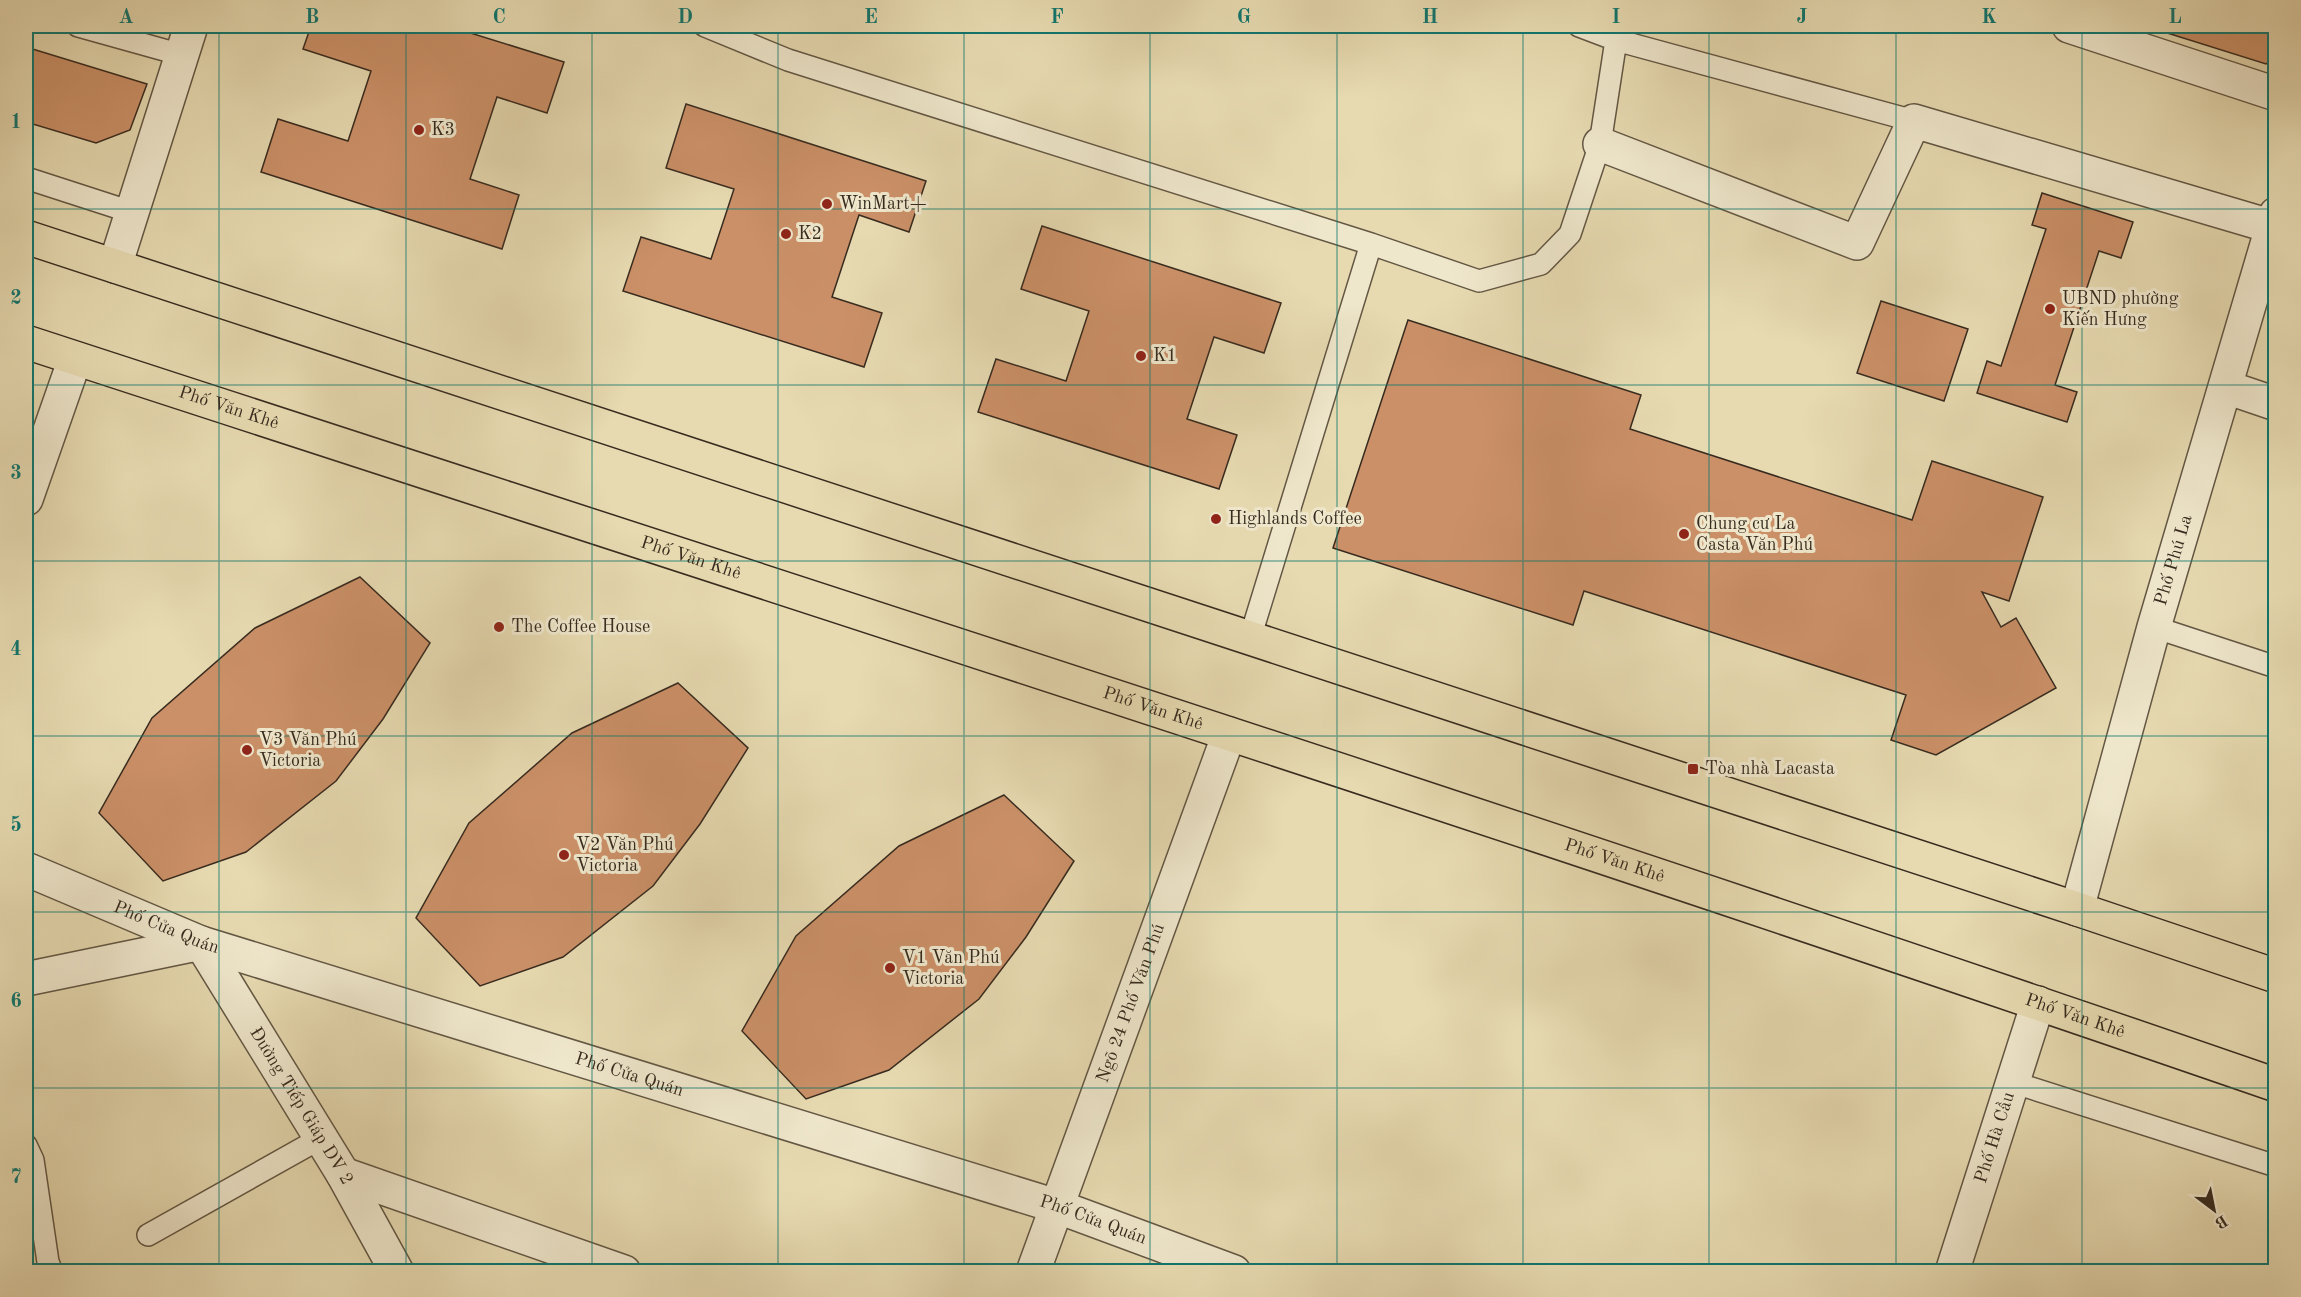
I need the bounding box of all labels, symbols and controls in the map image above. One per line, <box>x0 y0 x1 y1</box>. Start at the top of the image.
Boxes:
text: A <box>118 8 134 28</box>
text: B <box>305 8 319 28</box>
text: C <box>492 8 506 28</box>
text: D <box>677 8 693 28</box>
text: E <box>864 8 878 28</box>
text: F <box>1050 8 1064 28</box>
text: G <box>1237 8 1251 28</box>
text: H <box>1422 8 1438 28</box>
text: I <box>1612 8 1620 28</box>
text: J <box>1797 8 1808 28</box>
text: K <box>1981 8 1997 28</box>
text: L <box>2168 8 2182 28</box>
text: 1 <box>10 113 22 133</box>
place label: K3 <box>431 121 455 139</box>
marker: K3 <box>412 123 426 137</box>
place label: WinMart+ <box>839 195 927 213</box>
marker: WinMart+ <box>820 197 834 211</box>
place label: K2 <box>798 225 822 243</box>
marker: K2 <box>779 227 793 241</box>
text: 2 <box>10 289 22 309</box>
place label: UBND phường Kiến Hưng <box>2062 290 2179 329</box>
marker: UBND phường Kiến Hưng <box>2043 302 2057 316</box>
place label: K1 <box>1153 347 1177 365</box>
marker: K1 <box>1134 349 1148 363</box>
street label: Phố Văn Khê <box>176 383 281 433</box>
text: 3 <box>10 464 22 484</box>
place label: Highlands Coffee <box>1228 510 1362 528</box>
marker: Highlands Coffee <box>1209 512 1223 526</box>
street label: Phố Phú La <box>2152 513 2196 608</box>
place label: Chung cư La Casta Văn Phú <box>1696 515 1814 554</box>
marker: Chung cư La Casta Văn Phú <box>1677 527 1691 541</box>
street label: Phố Văn Khê <box>638 533 743 583</box>
place label: The Coffee House <box>511 618 650 636</box>
marker: The Coffee House <box>492 620 506 634</box>
text: 4 <box>10 640 22 660</box>
street label: Phố Văn Khê <box>1100 684 1205 734</box>
place label: V3 Văn Phú Victoria <box>259 731 357 770</box>
marker: V3 Văn Phú Victoria <box>240 743 254 757</box>
place label: Tòa nhà Lacasta <box>1705 760 1835 778</box>
marker: Tòa nhà Lacasta <box>1686 762 1700 776</box>
text: 5 <box>10 815 22 836</box>
place label: V2 Văn Phú Victoria <box>576 836 674 875</box>
street label: Phố Văn Khê <box>1562 836 1667 886</box>
marker: V2 Văn Phú Victoria <box>557 848 571 862</box>
street label: Phố Cửa Quán <box>111 898 221 957</box>
street label: Ngõ 24 Phố Văn Phú <box>1094 921 1168 1085</box>
place label: V1 Văn Phú Victoria <box>902 949 1000 988</box>
marker: V1 Văn Phú Victoria <box>883 961 897 975</box>
street label: Phố Văn Khê <box>2023 991 2127 1041</box>
text: 6 <box>10 992 22 1012</box>
street label: Đường Tiếp Giáp DV 2 <box>246 1024 356 1188</box>
street label: Phố Cửa Quán <box>573 1050 686 1100</box>
street label: Phố Hà Cầu <box>1972 1089 2018 1186</box>
text: 7 <box>10 1168 22 1188</box>
north arrow <box>2184 1180 2244 1240</box>
street label: Phố Cửa Quán <box>1037 1192 1149 1248</box>
text: B <box>2212 1211 2230 1231</box>

